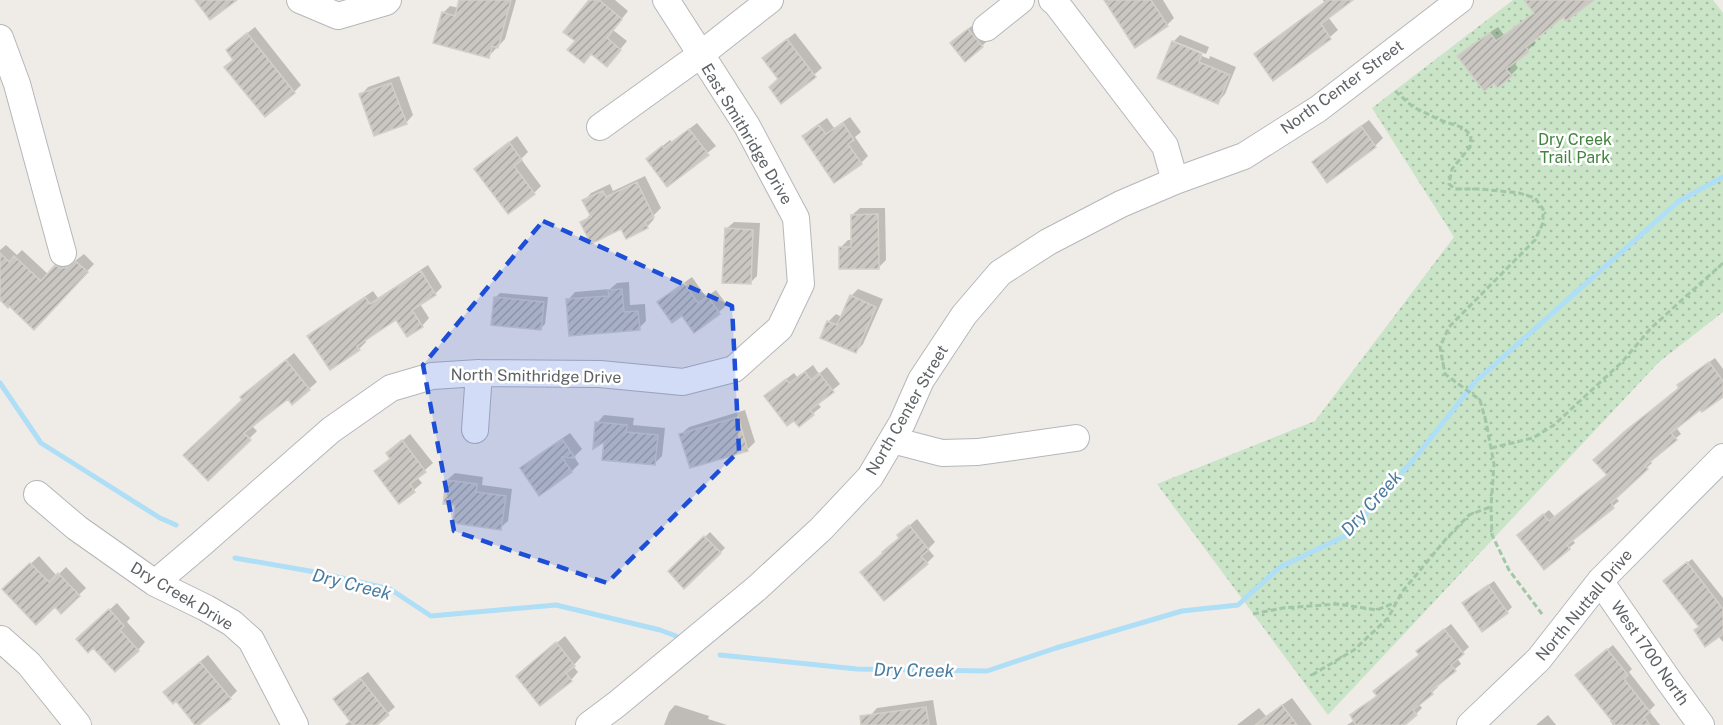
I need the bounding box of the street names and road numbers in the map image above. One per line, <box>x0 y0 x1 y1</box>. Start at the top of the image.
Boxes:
street label: North Center Street <box>1277 36 1407 138</box>
street label: East Smithridge Drive <box>697 60 797 208</box>
street label: North Center Street <box>862 341 952 479</box>
street label: North Smithridge Drive <box>450 365 622 387</box>
street label: North Nuttall Drive <box>1532 545 1636 665</box>
street label: Dry Creek Drive <box>127 558 237 634</box>
street label: West 1700 North <box>1607 597 1693 709</box>

